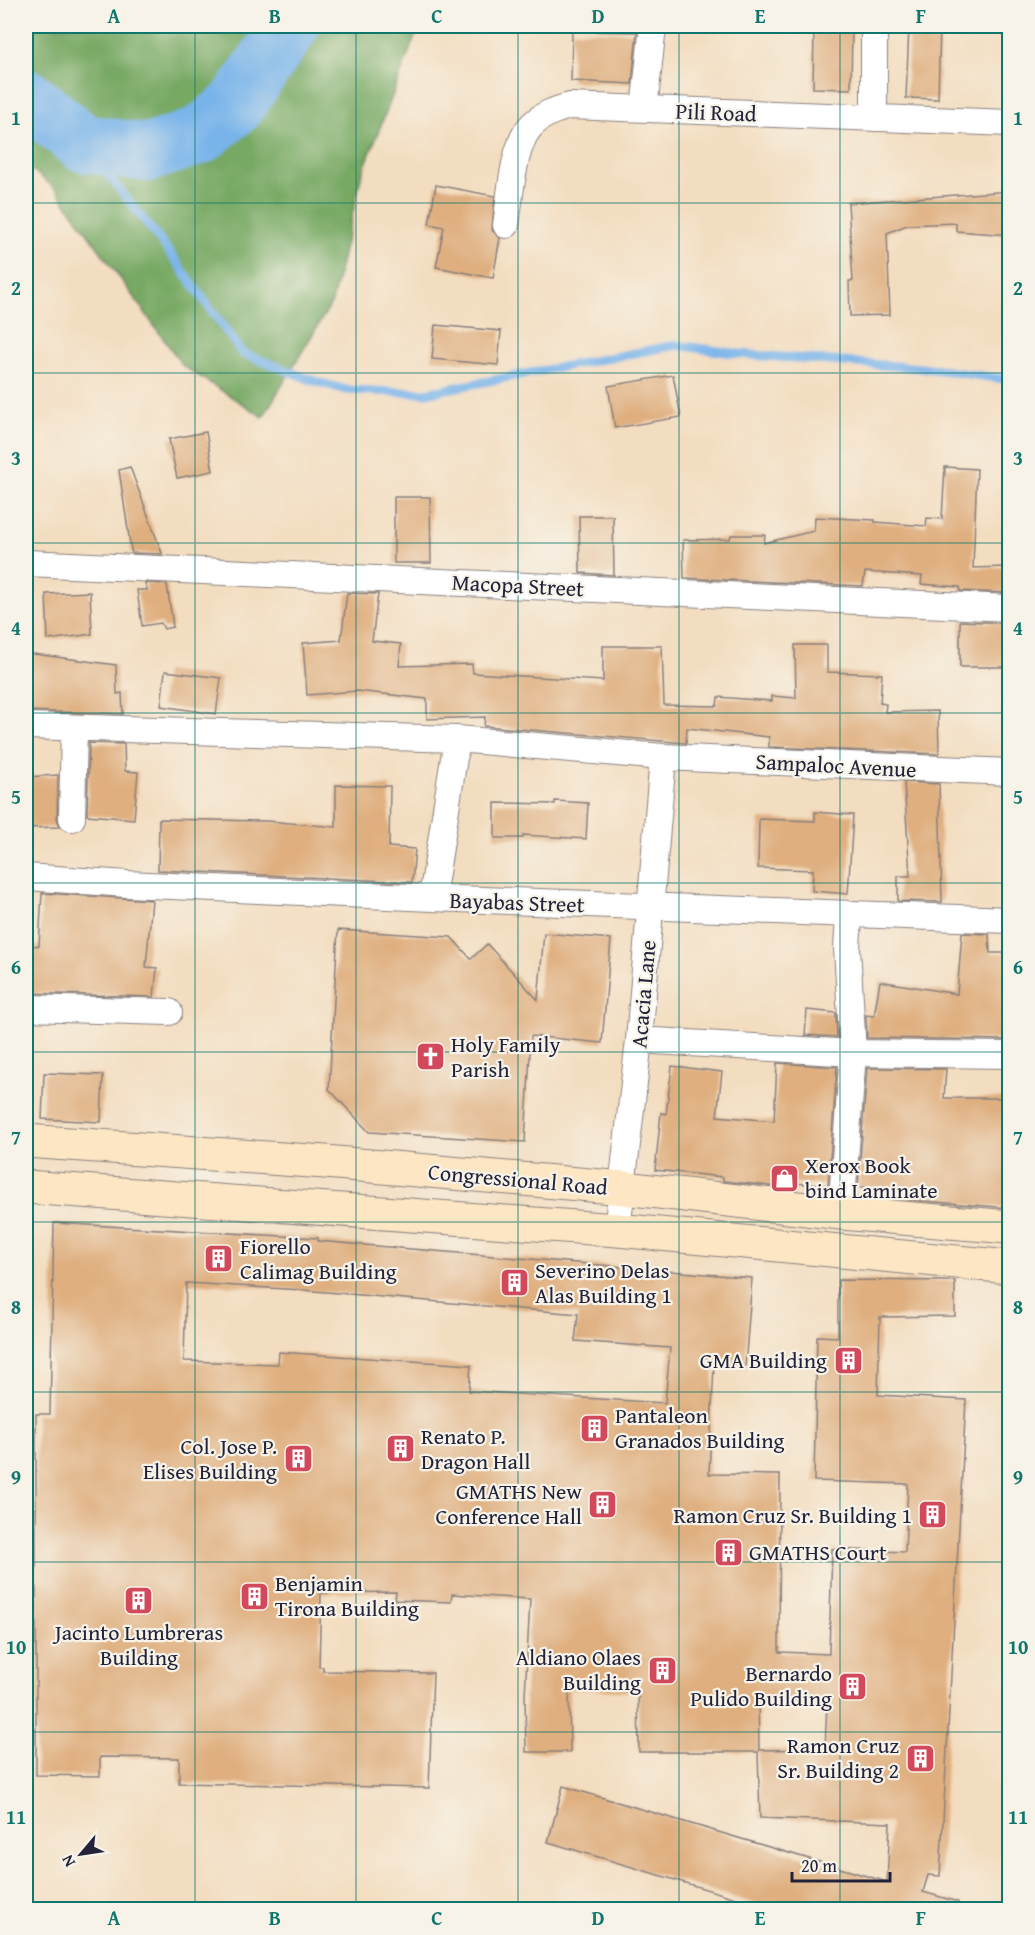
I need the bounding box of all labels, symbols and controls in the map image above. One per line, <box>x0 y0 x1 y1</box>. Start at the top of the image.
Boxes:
text: A <box>108 1 121 30</box>
text: B <box>269 1 281 30</box>
text: C <box>431 1 443 30</box>
text: D <box>591 1 605 30</box>
text: E <box>755 1 766 30</box>
text: F <box>916 1 926 30</box>
street label: Pili Road <box>675 95 757 129</box>
text: 1 <box>11 103 21 132</box>
text: 1 <box>1013 103 1023 132</box>
text: 2 <box>11 273 21 302</box>
text: 2 <box>1013 273 1023 302</box>
text: 3 <box>11 443 21 472</box>
text: 3 <box>1013 443 1023 472</box>
street label: Macopa Street <box>451 566 585 604</box>
text: 4 <box>11 613 21 642</box>
text: 4 <box>1013 613 1023 642</box>
street label: Sampaloc Avenue <box>755 745 917 785</box>
text: 5 <box>11 782 21 811</box>
text: 5 <box>1013 782 1023 811</box>
street label: Bayabas Street <box>449 884 585 920</box>
street label: Acacia Lane <box>622 939 664 1049</box>
text: 6 <box>11 952 21 981</box>
text: 6 <box>1013 952 1023 981</box>
place label: Holy Family Parish <box>451 1028 560 1085</box>
church icon: Holy Family Parish <box>414 1041 446 1073</box>
text: 7 <box>11 1122 21 1151</box>
text: 7 <box>1013 1122 1023 1151</box>
place label: Xerox Book bind Laminate <box>805 1149 938 1206</box>
street label: Congressional Road <box>427 1155 609 1203</box>
shop icon: Xerox Book bind Laminate <box>768 1162 800 1194</box>
place label: Fiorello Calimag Building <box>240 1230 397 1287</box>
building icon: Fiorello Calimag Building <box>203 1243 235 1275</box>
place label: Severino Delas Alas Building 1 <box>535 1254 672 1311</box>
building icon: Severino Delas Alas Building 1 <box>498 1267 530 1299</box>
text: 8 <box>11 1292 21 1321</box>
text: 8 <box>1013 1292 1023 1321</box>
place label: GMA Building <box>700 1344 827 1376</box>
building icon: GMA Building <box>832 1344 864 1376</box>
place label: Pantaleon Granados Building <box>615 1399 785 1456</box>
building icon: Pantaleon Granados Building <box>578 1412 610 1444</box>
place label: Renato P. Dragon Hall <box>421 1420 530 1477</box>
place label: Col. Jose P. Elises Building <box>143 1430 277 1487</box>
building icon: Renato P. Dragon Hall <box>384 1433 416 1465</box>
building icon: Col. Jose P. Elises Building <box>282 1443 314 1475</box>
text: 9 <box>11 1462 21 1491</box>
text: 9 <box>1013 1462 1023 1491</box>
place label: GMATHS New Conference Hall <box>435 1475 582 1532</box>
building icon: GMATHS New Conference Hall <box>587 1488 619 1520</box>
place label: Ramon Cruz Sr. Building 1 <box>673 1499 912 1531</box>
building icon: Ramon Cruz Sr. Building 1 <box>917 1499 949 1531</box>
building icon: GMATHS Court <box>712 1536 744 1568</box>
place label: GMATHS Court <box>749 1536 887 1568</box>
place label: Benjamin Tirona Building <box>275 1567 419 1624</box>
building icon: Benjamin Tirona Building <box>238 1580 270 1612</box>
building icon: Jacinto Lumbreras Building <box>123 1584 155 1616</box>
place label: Jacinto Lumbreras Building <box>52 1616 223 1673</box>
text: 10 <box>6 1632 26 1661</box>
text: 10 <box>1008 1632 1028 1661</box>
place label: Aldiano Olaes Building <box>516 1641 641 1698</box>
building icon: Aldiano Olaes Building <box>646 1654 678 1686</box>
place label: Bernardo Pulido Building <box>690 1657 832 1714</box>
building icon: Bernardo Pulido Building <box>837 1670 869 1702</box>
place label: Ramon Cruz Sr. Building 2 <box>777 1729 899 1786</box>
building icon: Ramon Cruz Sr. Building 2 <box>904 1742 936 1774</box>
text: 11 <box>6 1802 26 1831</box>
text: 11 <box>1008 1802 1028 1831</box>
north arrow <box>51 1824 111 1884</box>
scale bar <box>792 1845 890 1883</box>
text: N <box>55 1851 81 1872</box>
text: 20 m <box>801 1852 837 1879</box>
text: A <box>108 1903 121 1932</box>
text: B <box>269 1903 281 1932</box>
text: C <box>431 1903 443 1932</box>
text: D <box>591 1903 605 1932</box>
text: E <box>755 1903 766 1932</box>
text: F <box>916 1903 926 1932</box>

